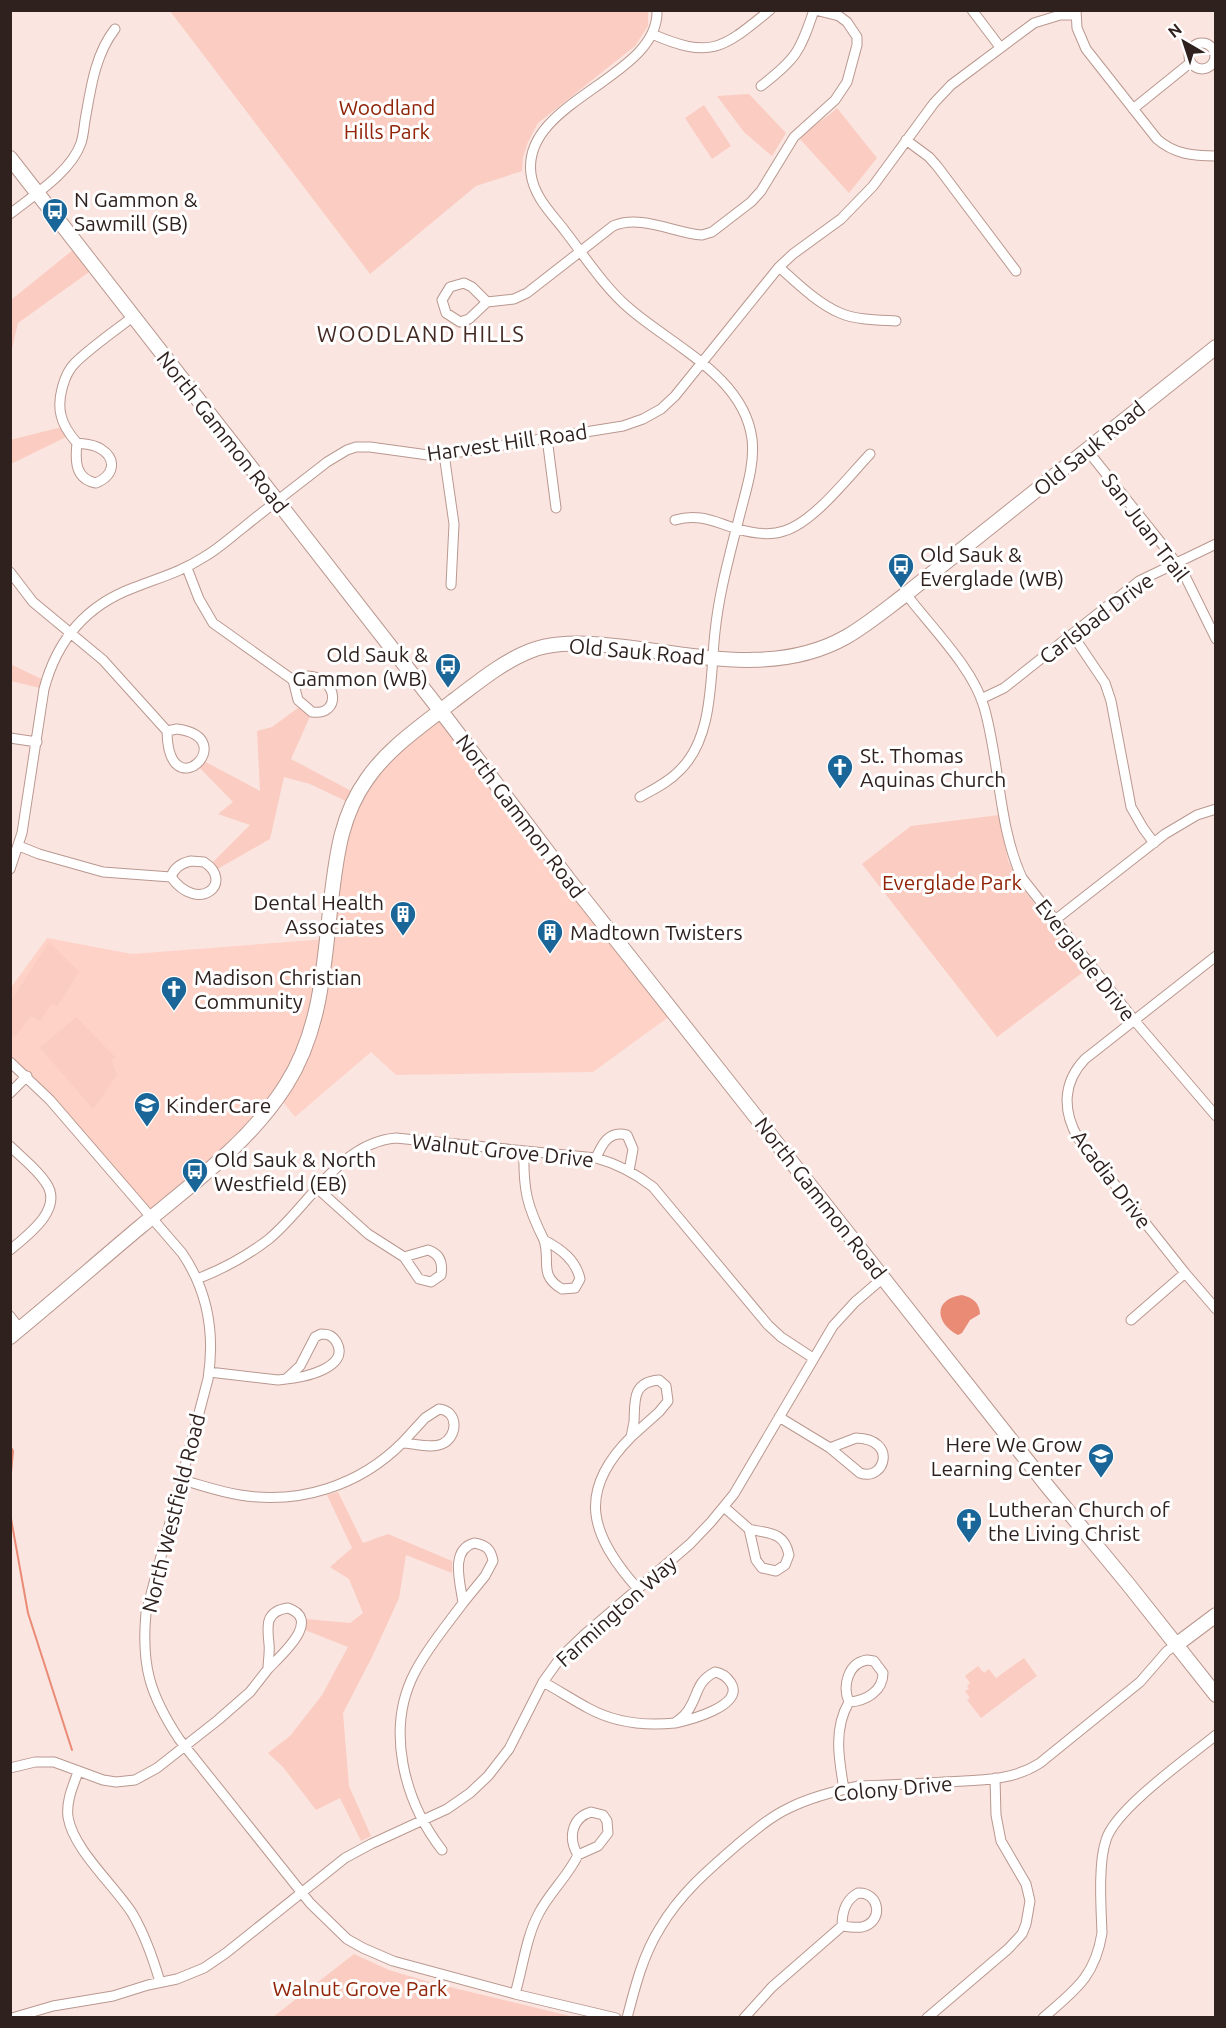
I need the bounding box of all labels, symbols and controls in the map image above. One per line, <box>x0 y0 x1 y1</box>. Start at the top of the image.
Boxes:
north arrow <box>1154 12 1214 72</box>
text: N <box>1164 20 1185 41</box>
park label: Woodland Hills Park <box>339 95 435 143</box>
place label: N Gammon & Sawmill (SB) <box>74 187 198 235</box>
bus stop icon: N Gammon & Sawmill (SB) <box>40 196 70 234</box>
district label: WOODLAND HILLS <box>317 321 525 346</box>
street label: North Gammon Road <box>152 346 294 518</box>
street label: Old Sauk Road <box>1028 396 1150 500</box>
street label: Harvest Hill Road <box>425 419 589 465</box>
street label: San Juan Trail <box>1098 468 1194 586</box>
place label: Old Sauk & Everglade (WB) <box>920 542 1064 590</box>
bus stop icon: Old Sauk & Everglade (WB) <box>886 551 916 589</box>
street label: Carlsbad Drive <box>1034 567 1158 669</box>
street label: Old Sauk Road <box>568 633 706 669</box>
place label: Old Sauk & Gammon (WB) <box>292 642 428 690</box>
bus stop icon: Old Sauk & Gammon (WB) <box>433 651 463 689</box>
street label: North Gammon Road <box>452 729 590 903</box>
place label: St. Thomas Aquinas Church <box>860 743 1006 791</box>
church icon: St. Thomas Aquinas Church <box>825 752 855 790</box>
park label: Everglade Park <box>882 870 1022 894</box>
place label: Dental Health Associates <box>254 890 384 938</box>
street label: Everglade Drive <box>1031 894 1141 1026</box>
building icon: Dental Health Associates <box>388 899 418 937</box>
building icon: Madtown Twisters <box>535 917 565 955</box>
place label: Madtown Twisters <box>570 920 743 944</box>
place label: Madison Christian Community <box>194 965 362 1013</box>
church icon: Madison Christian Community <box>159 974 189 1012</box>
school or university icon: KinderCare <box>132 1090 162 1128</box>
place label: KinderCare <box>166 1093 271 1117</box>
street label: North Gammon Road <box>750 1112 892 1284</box>
street label: Acadia Drive <box>1067 1125 1157 1233</box>
street label: Walnut Grove Drive <box>411 1129 595 1171</box>
place label: Old Sauk & North Westfield (EB) <box>214 1147 376 1195</box>
bus stop icon: Old Sauk & North Westfield (EB) <box>180 1156 210 1194</box>
street label: North Westfield Road <box>137 1411 209 1615</box>
place label: Here We Grow Learning Center <box>931 1432 1082 1480</box>
school or university icon: Here We Grow Learning Center <box>1086 1441 1116 1479</box>
place label: Lutheran Church of the Living Christ <box>988 1497 1171 1545</box>
church icon: Lutheran Church of the Living Christ <box>954 1506 984 1544</box>
street label: Farmington Way <box>551 1551 681 1671</box>
street label: Colony Drive <box>833 1771 953 1805</box>
park label: Walnut Grove Park <box>273 1976 448 2000</box>

